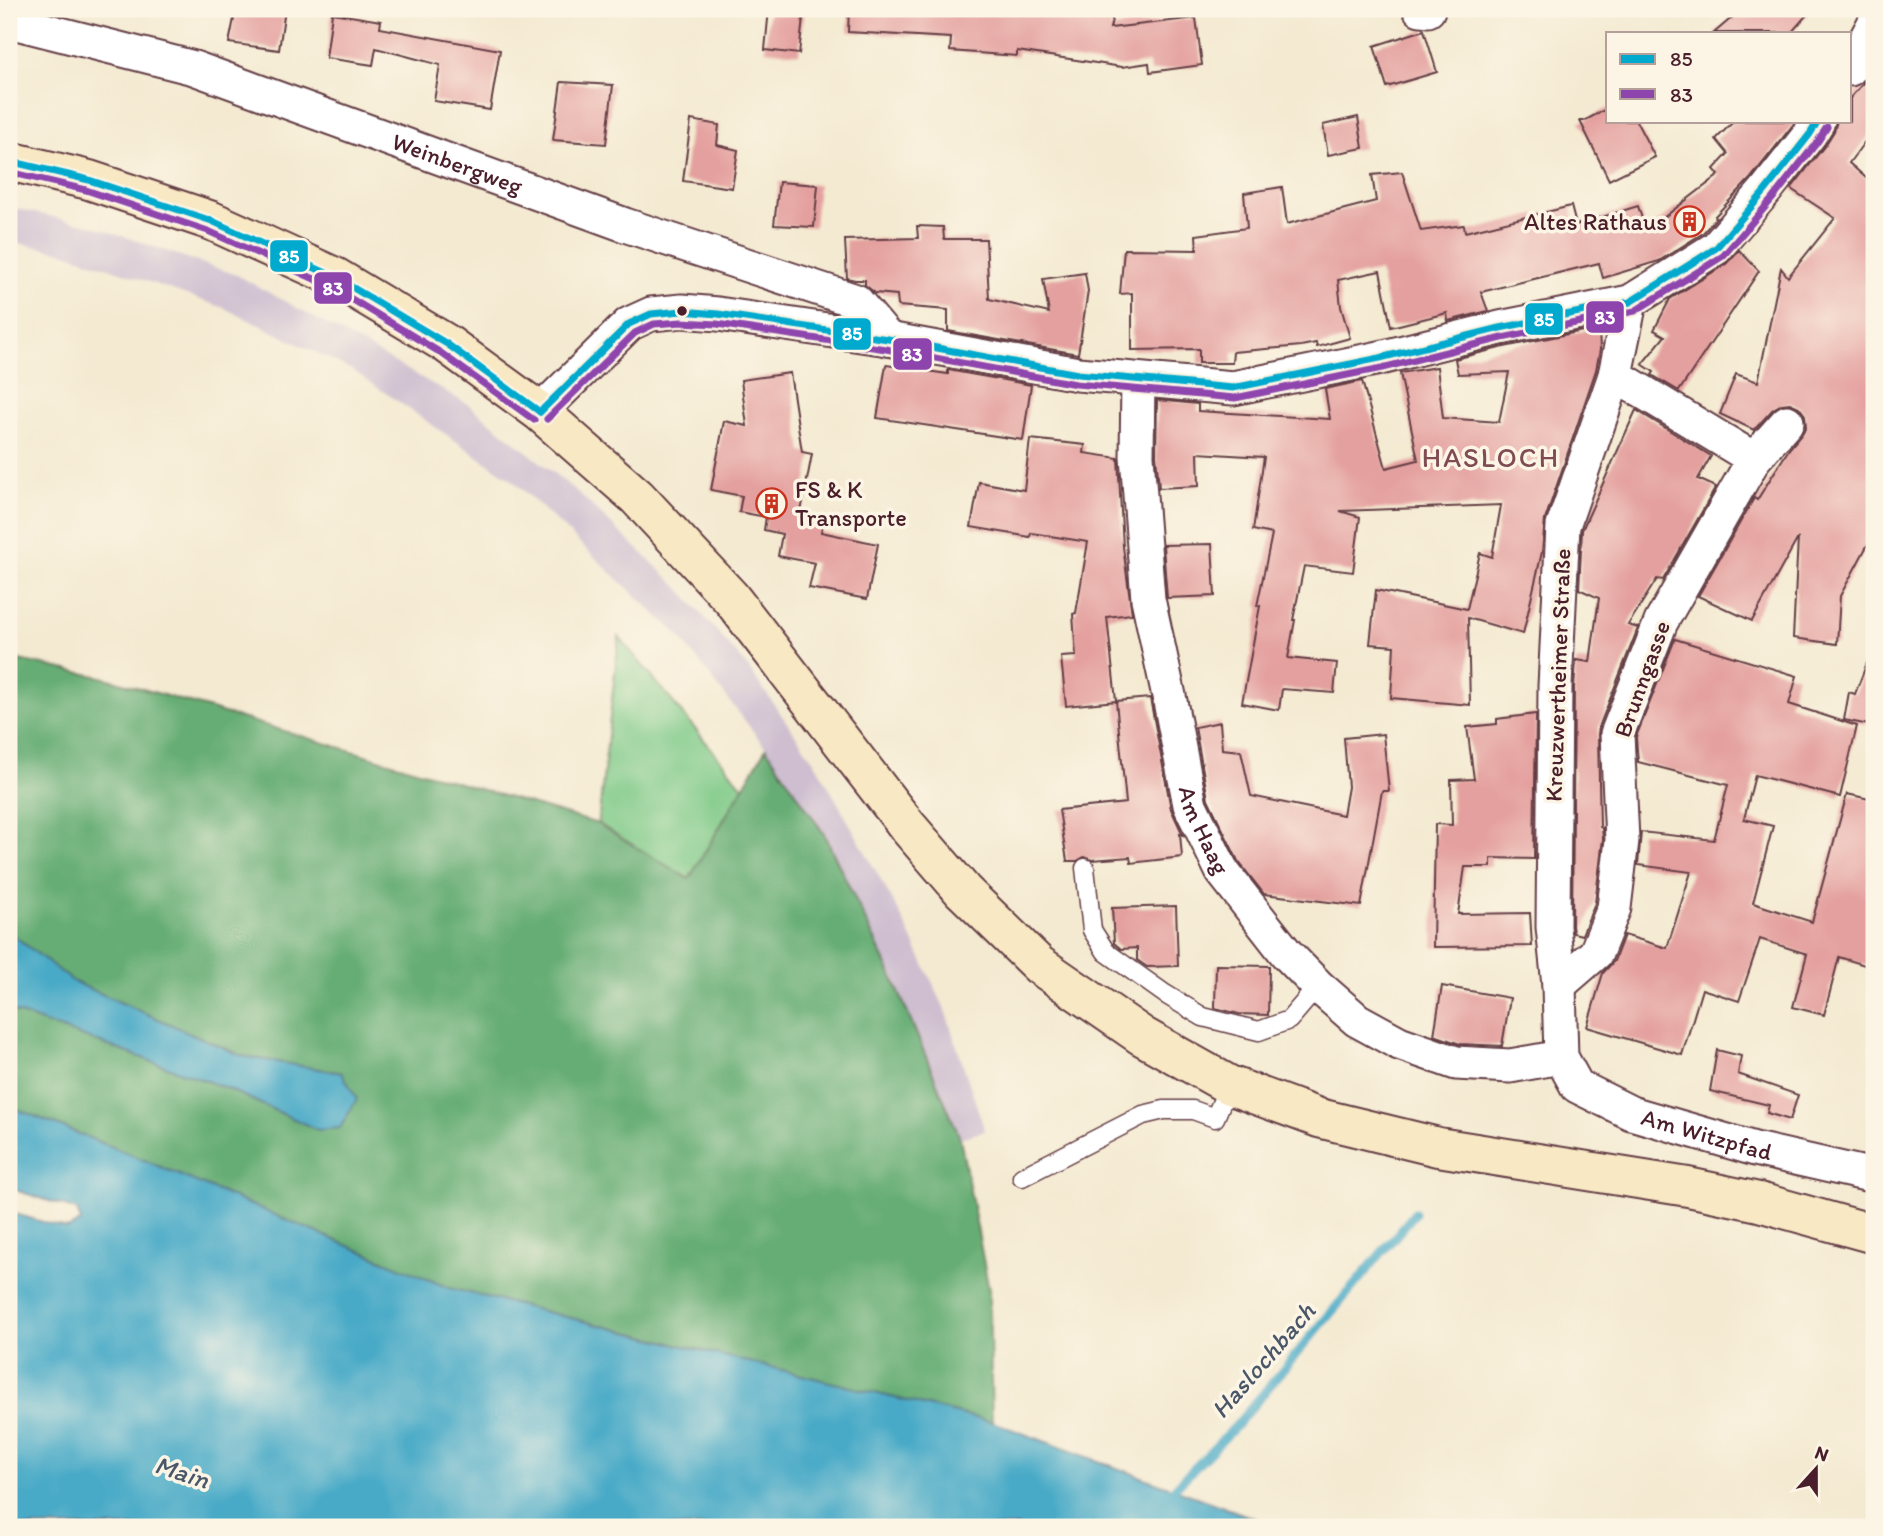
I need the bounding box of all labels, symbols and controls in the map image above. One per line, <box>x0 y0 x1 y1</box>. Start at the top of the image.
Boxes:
legend <box>1606 32 1852 122</box>
text: 85 <box>1670 46 1693 71</box>
text: 83 <box>1670 82 1693 107</box>
street label: Weinbergweg <box>388 126 527 201</box>
building icon: Altes Rathaus <box>1673 205 1707 239</box>
place label: Altes Rathaus <box>1524 207 1667 236</box>
line badge: 85 <box>269 239 309 273</box>
text: 85 <box>279 245 299 268</box>
line badge: 83 <box>313 271 353 305</box>
text: 83 <box>323 277 343 300</box>
line badge: 83 <box>1585 300 1625 334</box>
line badge: 85 <box>1524 302 1564 336</box>
unlabelled marker <box>675 304 689 318</box>
text: 83 <box>1595 306 1615 329</box>
text: 85 <box>1534 308 1554 331</box>
line badge: 85 <box>832 317 872 351</box>
text: 85 <box>842 322 862 345</box>
line badge: 83 <box>892 337 933 371</box>
text: 83 <box>902 343 922 366</box>
district label: HASLOCH <box>1422 440 1560 474</box>
place label: FS & K Transporte <box>795 475 907 532</box>
building icon: FS & K Transporte <box>755 487 789 521</box>
street label: Kreuzwertheimer Straße <box>1539 548 1576 802</box>
street label: Brunngasse <box>1607 617 1676 741</box>
street label: Am Haag <box>1173 784 1237 880</box>
street label: Am Witzpfad <box>1638 1102 1775 1166</box>
water label: Haslochbach <box>1204 1295 1323 1424</box>
north arrow <box>1782 1434 1852 1504</box>
text: N <box>1812 1441 1832 1467</box>
water label: Main <box>151 1448 214 1496</box>

